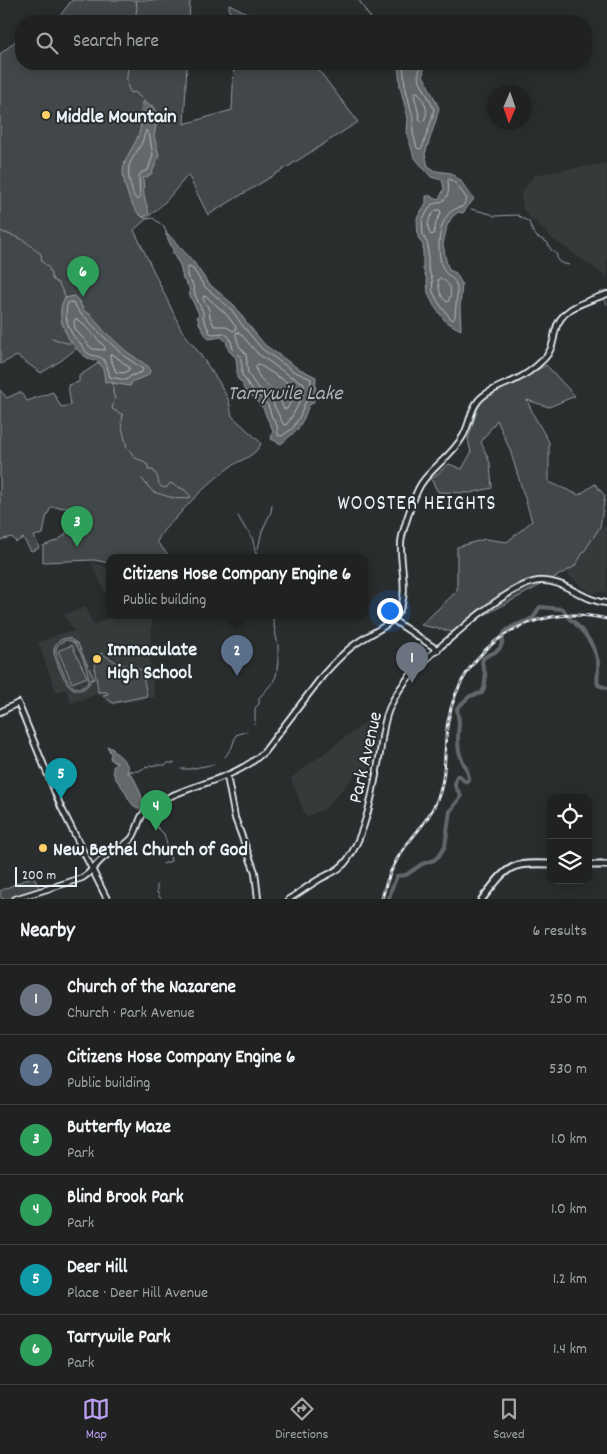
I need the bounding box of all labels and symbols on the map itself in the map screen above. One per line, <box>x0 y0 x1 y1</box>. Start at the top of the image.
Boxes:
north arrow <box>487 85 532 130</box>
place label: Middle Mountain <box>56 104 176 132</box>
marker: Middle Mountain <box>40 109 52 121</box>
pin: 6 <box>67 256 99 297</box>
water label: Tarrywile Lake <box>227 380 344 410</box>
district label: WOOSTER HEIGHTS <box>337 490 497 520</box>
pin: 3 <box>61 506 93 547</box>
your location <box>377 598 403 624</box>
pin: 2 <box>221 635 253 676</box>
place label: Immaculate High School <box>107 637 197 688</box>
pin: 1 <box>396 642 428 683</box>
marker: Immaculate High School <box>91 653 103 665</box>
street label: Park Avenue <box>343 709 391 806</box>
pin: 5 <box>45 758 77 799</box>
pin: 4 <box>140 790 172 831</box>
place label: New Bethel Church of God <box>53 837 248 865</box>
marker: New Bethel Church of God <box>37 842 49 854</box>
scale bar <box>15 864 78 887</box>

